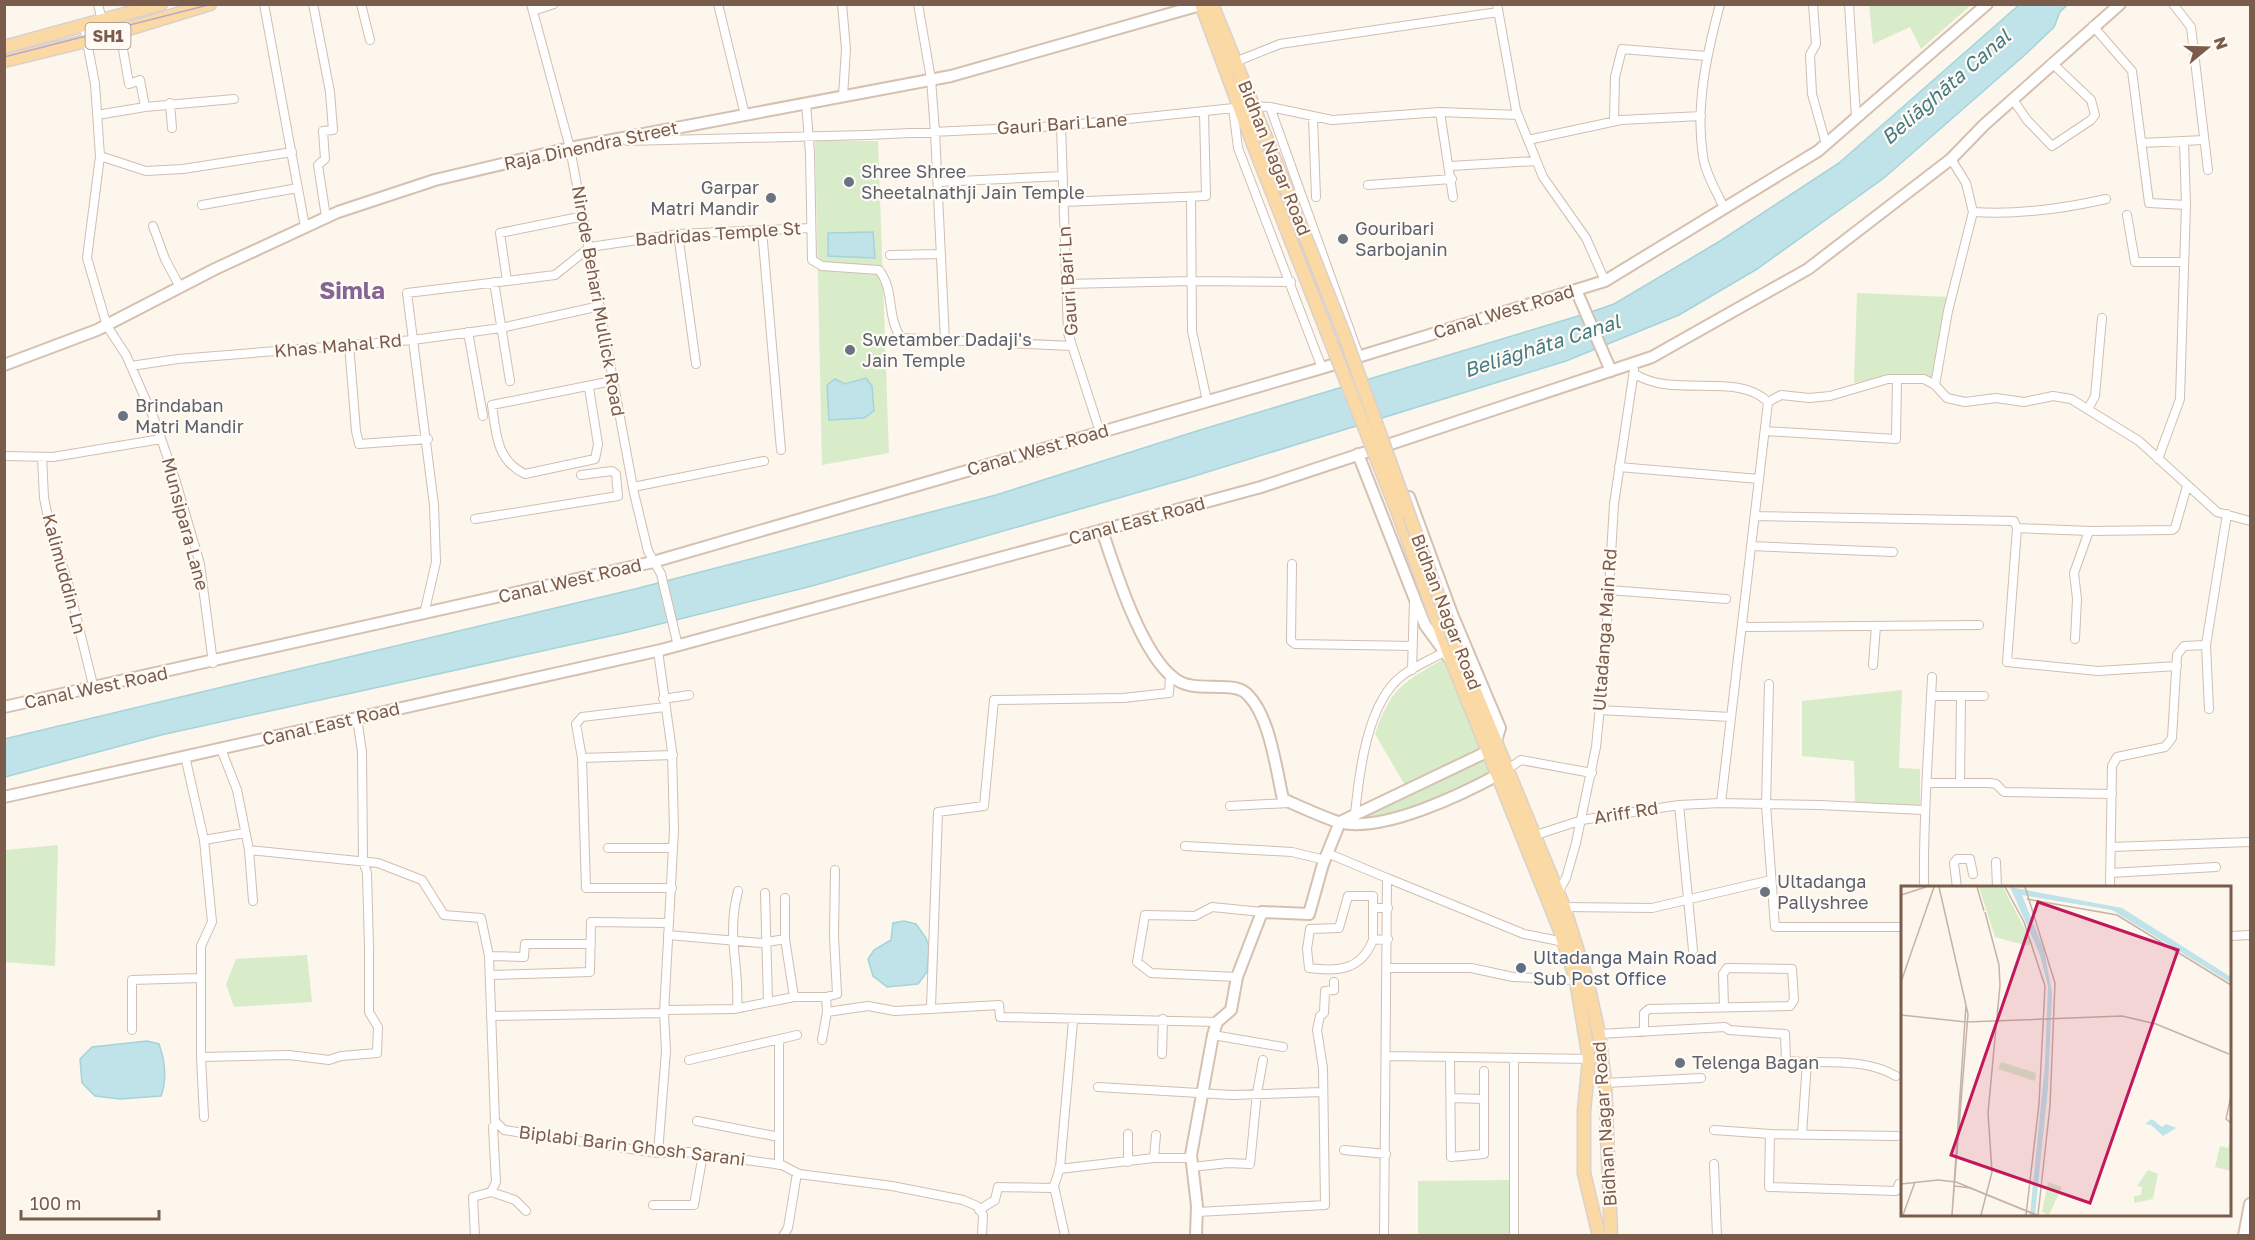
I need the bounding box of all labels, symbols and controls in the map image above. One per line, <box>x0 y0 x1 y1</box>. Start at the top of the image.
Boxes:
north arrow <box>2177 18 2237 78</box>
road number: SH1 <box>86 23 130 49</box>
water label: Beliāghāta Canal <box>1876 23 2016 150</box>
text: N <box>2210 34 2233 52</box>
street label: Bidhan Nagar Road <box>1234 77 1316 238</box>
street label: Gauri Bari Lane <box>996 107 1128 139</box>
street label: Raja Dinendra Street <box>502 116 680 174</box>
place label: Shree Shree Sheetalnathji Jain Temple <box>861 160 1085 203</box>
marker: Shree Shree Sheetalnathji Jain Temple <box>842 175 856 189</box>
place label: Garpar Matri Mandir <box>650 176 759 219</box>
street label: Nirode Behari Mullick Road <box>568 184 630 418</box>
marker: Garpar Matri Mandir <box>764 191 778 205</box>
street label: Badridas Temple St <box>634 216 802 250</box>
place label: Gouribari Sarbojanin <box>1355 217 1448 260</box>
street label: Gauri Bari Ln <box>1052 225 1082 337</box>
marker: Gouribari Sarbojanin <box>1336 232 1350 246</box>
district label: Simla <box>319 275 385 304</box>
street label: Canal West Road <box>1431 279 1577 343</box>
water label: Beliāghāta Canal <box>1460 308 1624 383</box>
street label: Khas Mahal Rd <box>273 328 403 362</box>
place label: Swetamber Dadaji's Jain Temple <box>862 328 1032 371</box>
marker: Swetamber Dadaji's Jain Temple <box>843 343 857 357</box>
place label: Brindaban Matri Mandir <box>135 394 244 437</box>
marker: Brindaban Matri Mandir <box>116 409 130 423</box>
street label: Canal West Road <box>964 418 1111 480</box>
street label: Munsipara Lane <box>158 455 214 593</box>
street label: Canal East Road <box>1066 491 1207 549</box>
street label: Kalimuddin Ln <box>38 511 92 636</box>
street label: Bidhan Nagar Road <box>1407 530 1487 693</box>
street label: Ultadanga Main Rd <box>1587 548 1621 712</box>
street label: Canal West Road <box>496 553 644 607</box>
street label: Canal West Road <box>22 661 170 713</box>
street label: Canal East Road <box>260 697 402 750</box>
street label: Ariff Rd <box>1592 796 1660 828</box>
place label: Ultadanga Pallyshree <box>1777 870 1868 913</box>
marker: Ultadanga Pallyshree <box>1758 885 1772 899</box>
inset map <box>1901 886 2231 1216</box>
place label: Ultadanga Main Road Sub Post Office <box>1533 946 1717 989</box>
marker: Ultadanga Main Road Sub Post Office <box>1514 961 1528 975</box>
street label: Bidhan Nagar Road <box>1587 1041 1621 1207</box>
place label: Telenga Bagan <box>1692 1051 1819 1073</box>
marker: Telenga Bagan <box>1673 1056 1687 1070</box>
street label: Biplabi Barin Ghosh Sarani <box>518 1120 747 1170</box>
scale bar <box>21 1183 159 1221</box>
text: 100 m <box>30 1192 81 1214</box>

